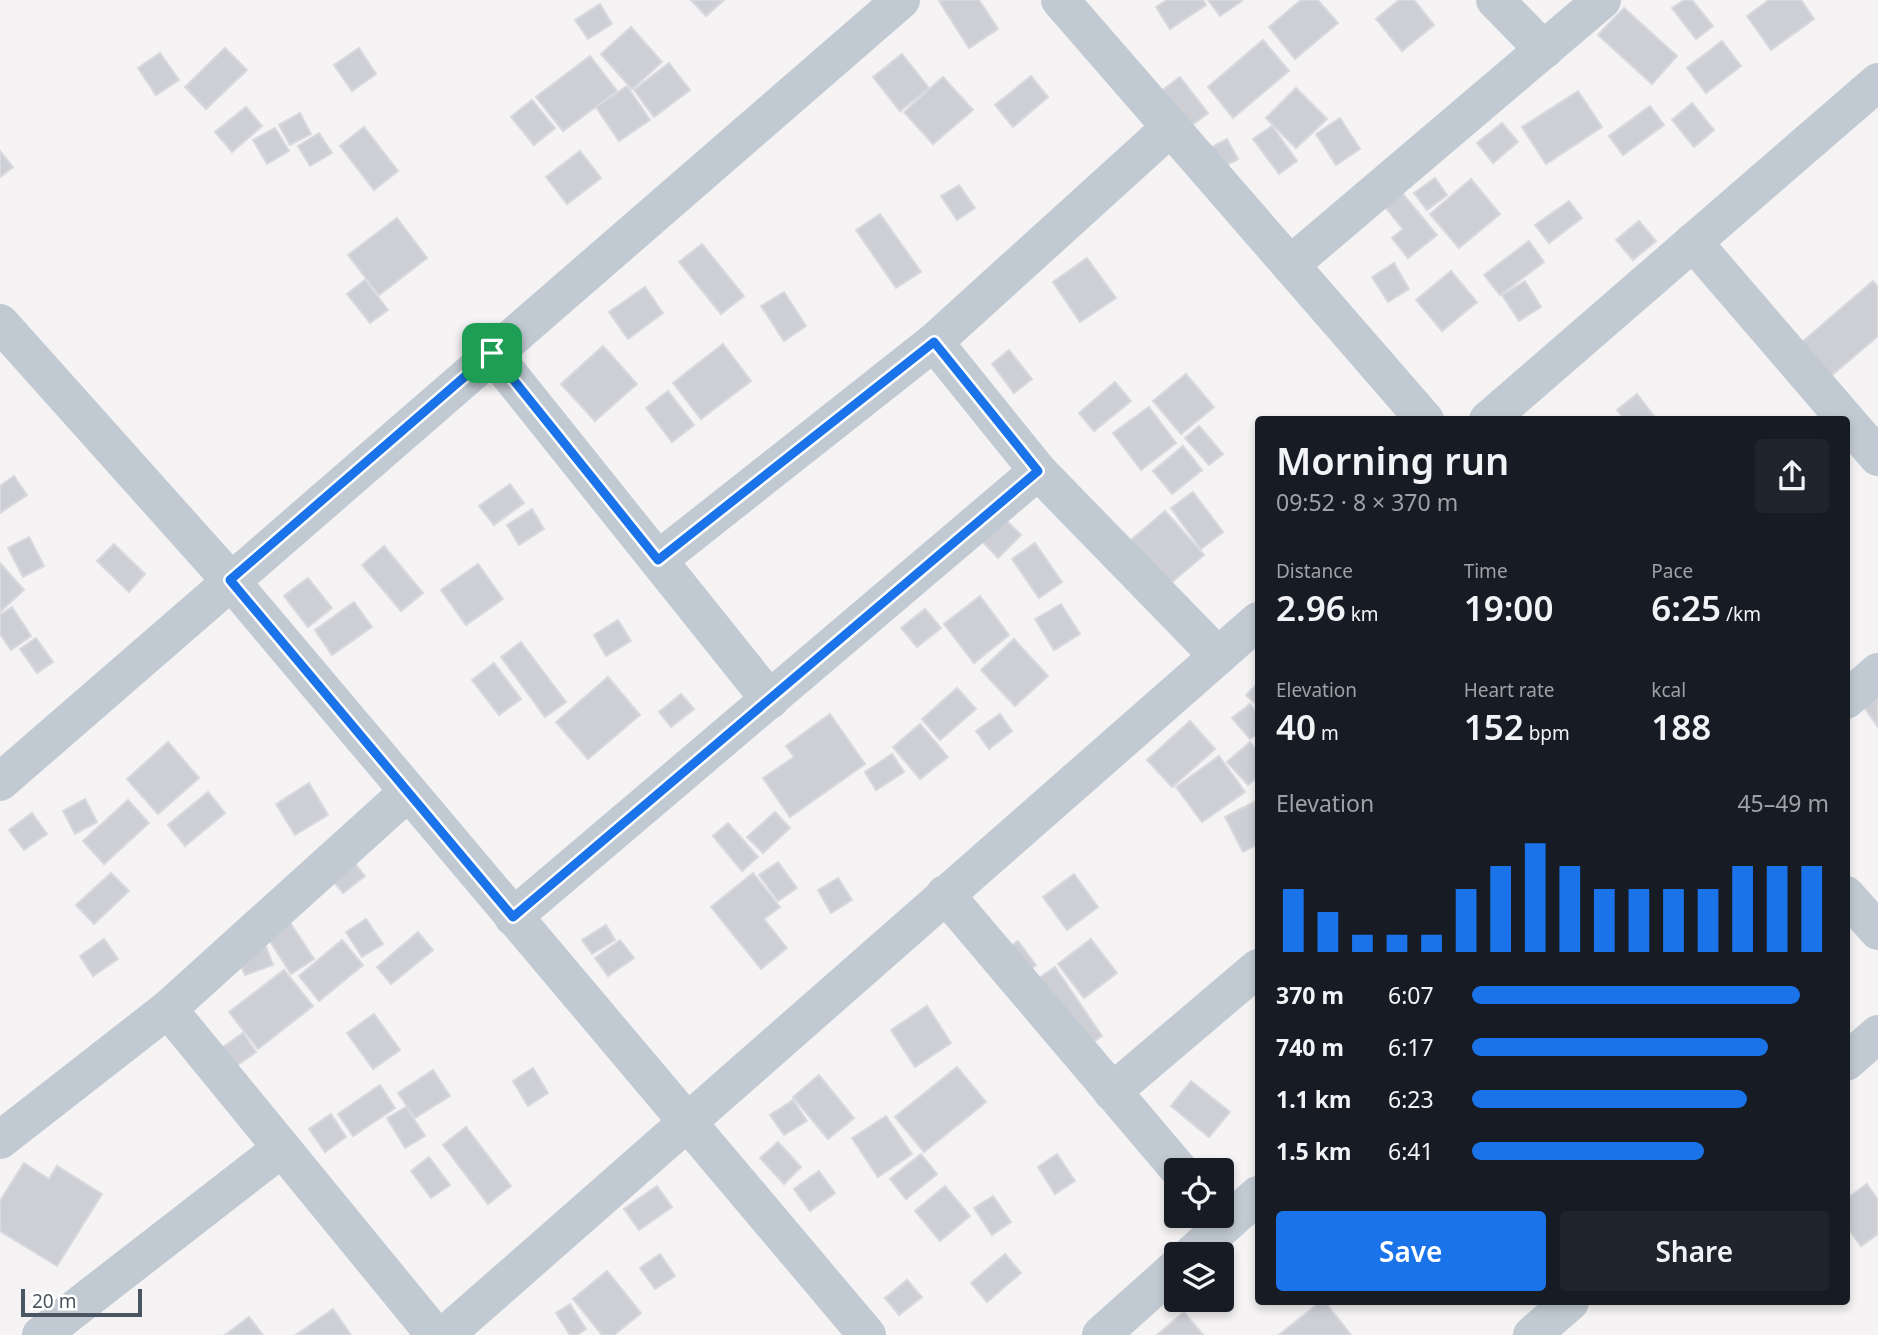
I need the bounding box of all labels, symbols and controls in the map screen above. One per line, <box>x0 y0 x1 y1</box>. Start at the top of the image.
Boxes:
pin <box>462 323 522 383</box>
icon: arrive <box>473 334 511 372</box>
text: Morning run <box>1276 434 1509 486</box>
button: share <box>1755 439 1829 513</box>
text: 09:52 · 8 × 370 m <box>1276 486 1458 518</box>
text: Distance <box>1276 558 1353 584</box>
text: Time <box>1464 558 1508 584</box>
text: Pace <box>1651 558 1693 584</box>
text: 2.96 <box>1276 584 1346 631</box>
text: 19:00 <box>1464 584 1553 631</box>
text: 6:25 <box>1651 584 1721 631</box>
text: km <box>1346 601 1379 627</box>
text: /km <box>1721 601 1761 627</box>
text: Elevation <box>1276 677 1357 703</box>
text: Heart rate <box>1464 677 1554 703</box>
text: kcal <box>1651 677 1686 703</box>
text: 40 <box>1276 703 1316 750</box>
text: 152 <box>1464 703 1524 750</box>
text: 188 <box>1651 703 1711 750</box>
text: m <box>1316 720 1339 746</box>
text: bpm <box>1524 720 1570 746</box>
text: Elevation <box>1276 787 1374 819</box>
text: 45–49 m <box>1737 787 1829 819</box>
text: 370 m <box>1276 979 1344 1011</box>
text: 6:07 <box>1388 979 1434 1011</box>
text: 740 m <box>1276 1031 1344 1063</box>
text: 6:17 <box>1388 1031 1434 1063</box>
text: 1.1 km <box>1276 1083 1351 1115</box>
text: 6:23 <box>1388 1083 1434 1115</box>
text: 1.5 km <box>1276 1135 1351 1167</box>
text: 6:41 <box>1388 1135 1434 1167</box>
map controls <box>1164 1158 1234 1312</box>
button: locate <box>1164 1158 1234 1228</box>
button: Save <box>1276 1211 1546 1291</box>
button: Share <box>1560 1211 1829 1291</box>
button: layers <box>1164 1242 1234 1312</box>
scale bar <box>21 1286 142 1318</box>
text: 20 m <box>32 1288 76 1314</box>

